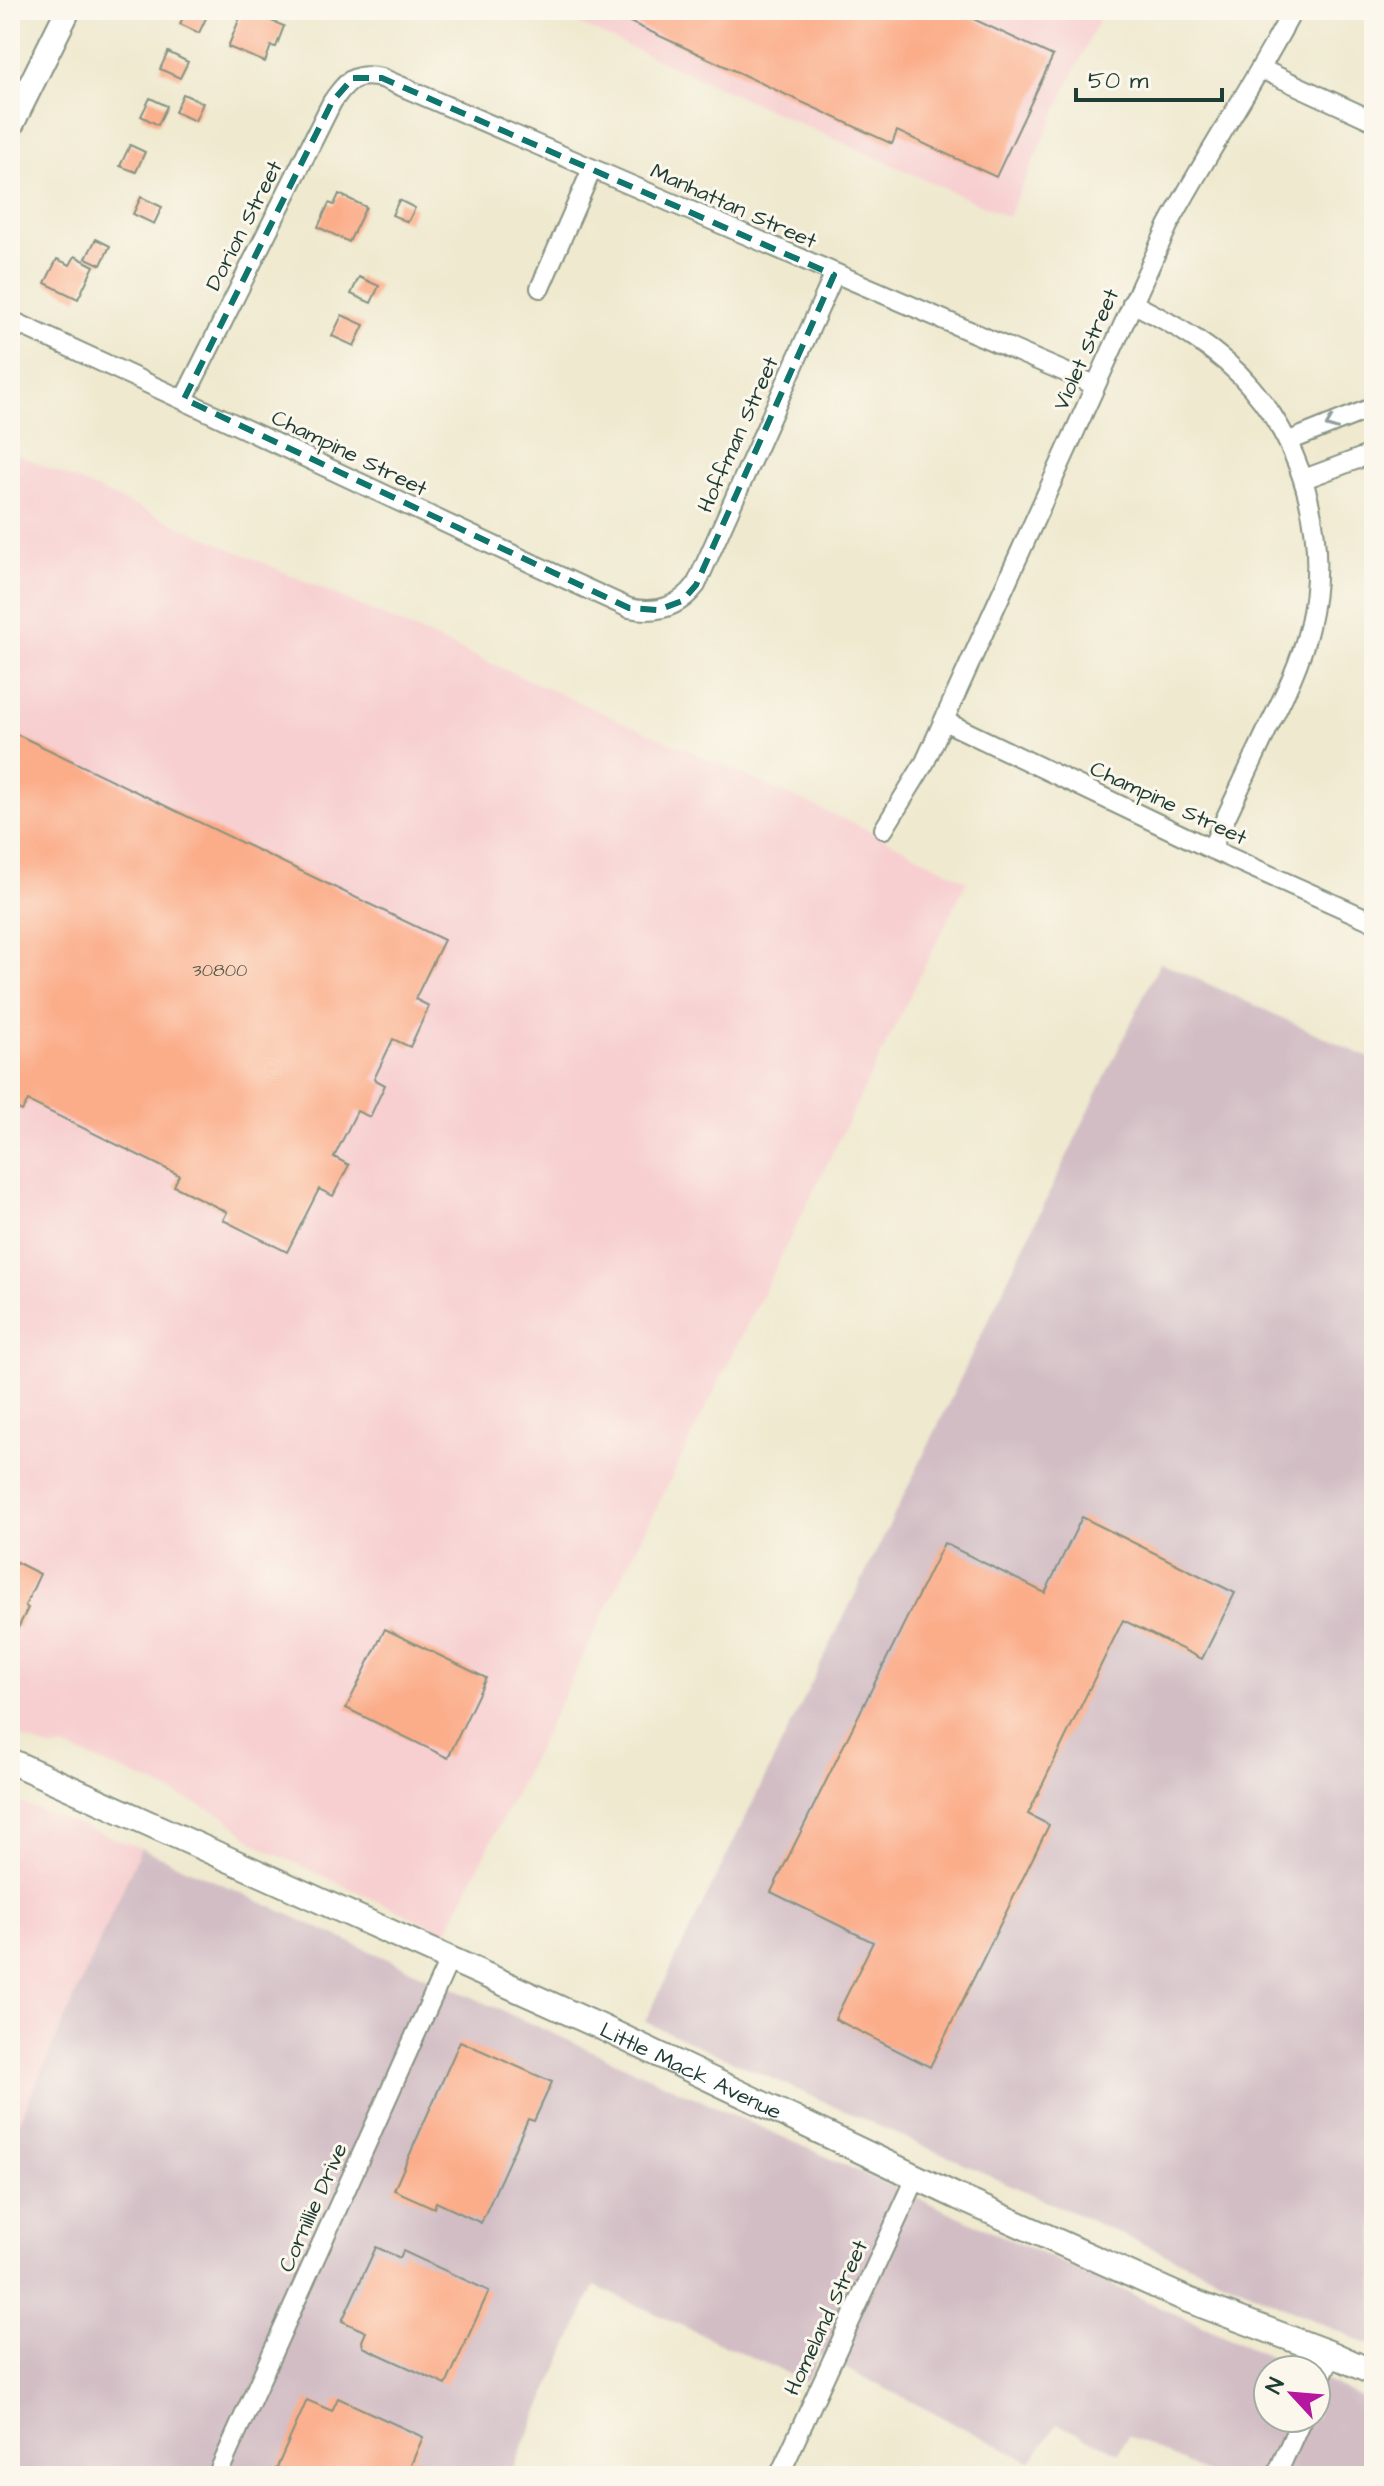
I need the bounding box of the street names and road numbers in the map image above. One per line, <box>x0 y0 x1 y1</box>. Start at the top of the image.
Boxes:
street label: Dorion Street <box>198 155 290 296</box>
street label: Manhattan Street <box>645 156 822 257</box>
street label: Violet Street <box>1046 284 1127 415</box>
street label: Hoffman Street <box>690 352 787 518</box>
street label: Champine Street <box>266 402 433 505</box>
street label: Champine Street <box>1085 753 1252 853</box>
street label: Little Mack Avenue <box>595 2015 787 2128</box>
street label: Cornillie Drive <box>271 2138 356 2277</box>
street label: Homeland Street <box>777 2235 876 2400</box>

